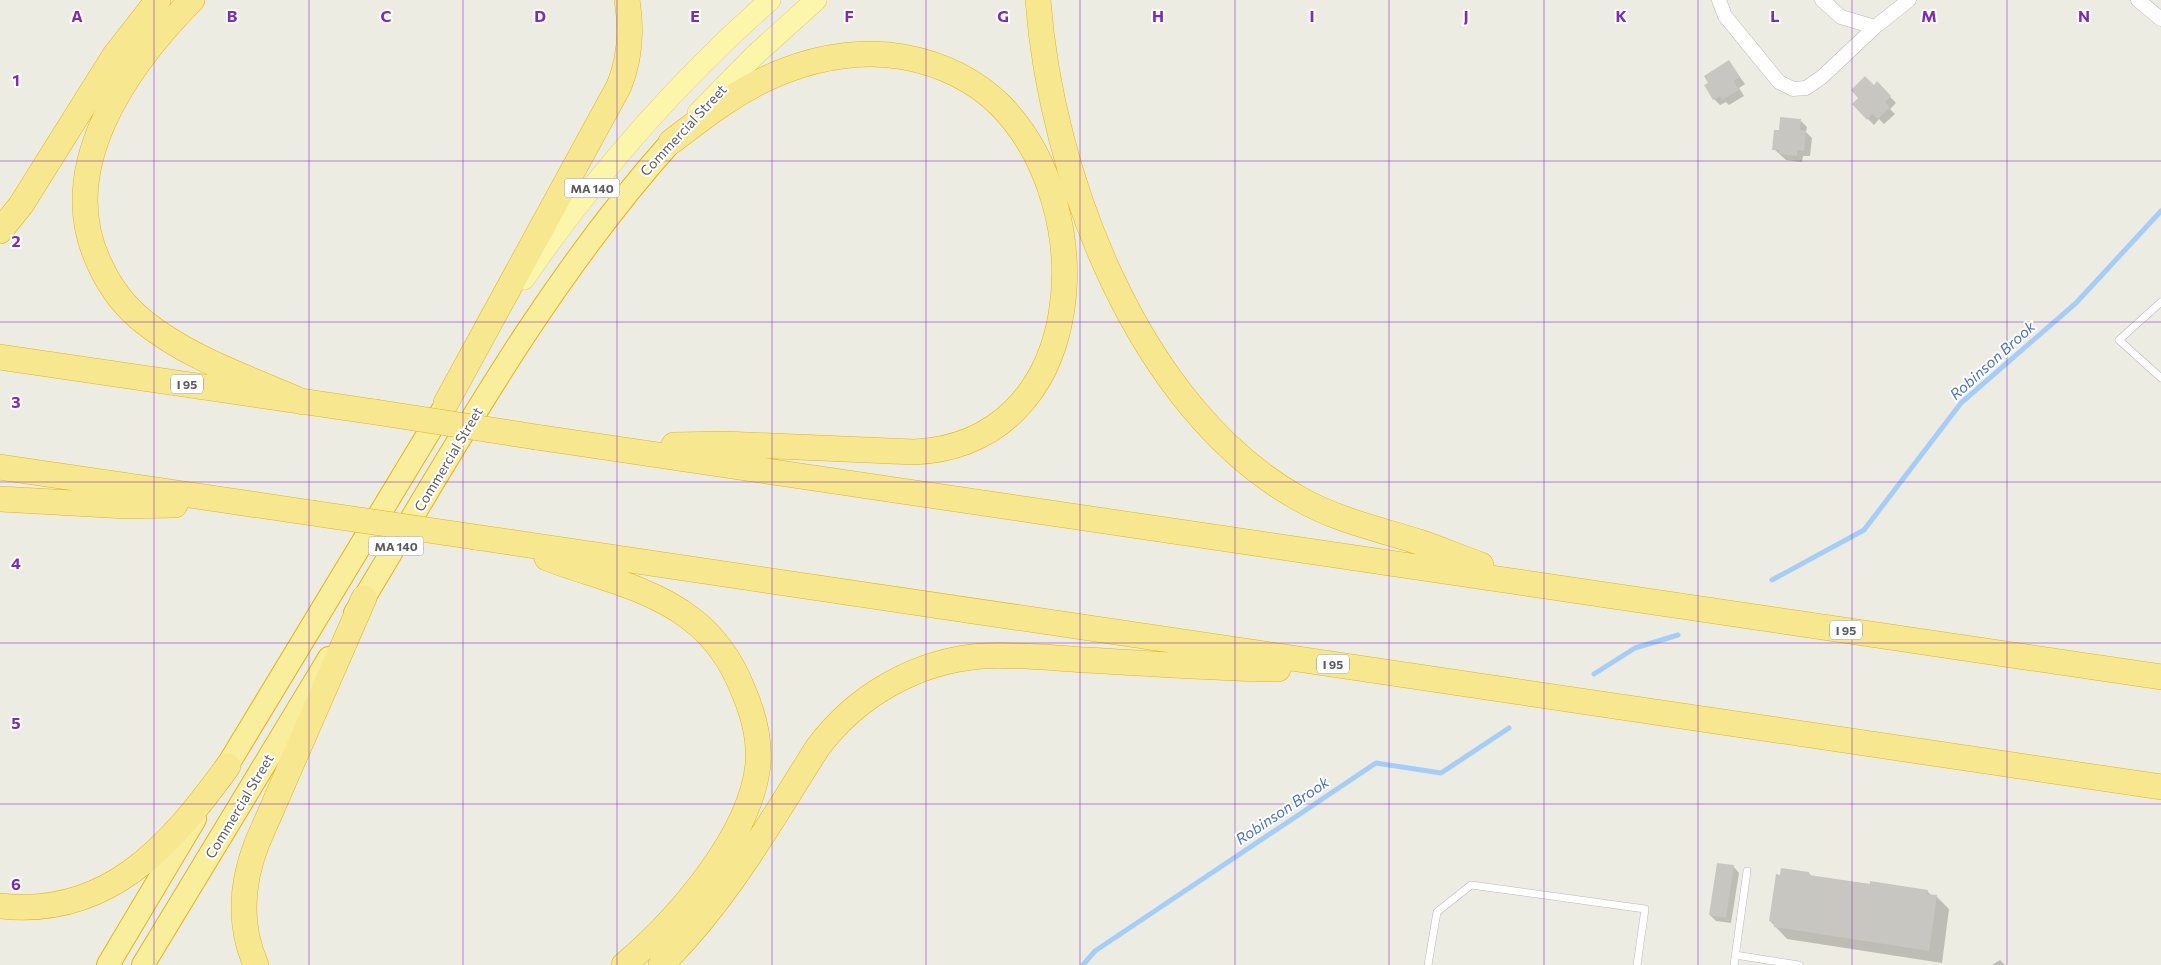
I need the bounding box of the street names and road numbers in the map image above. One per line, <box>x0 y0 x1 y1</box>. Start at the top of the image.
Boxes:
street label: Commercial Street <box>636 81 730 179</box>
road number: MA 140 <box>564 178 620 198</box>
road number: I 95 <box>171 374 203 394</box>
street label: Commercial Street <box>410 403 486 514</box>
road number: MA 140 <box>368 536 424 556</box>
road number: I 95 <box>1830 620 1862 640</box>
road number: I 95 <box>1317 654 1349 674</box>
street label: Commercial Street <box>201 750 277 861</box>

